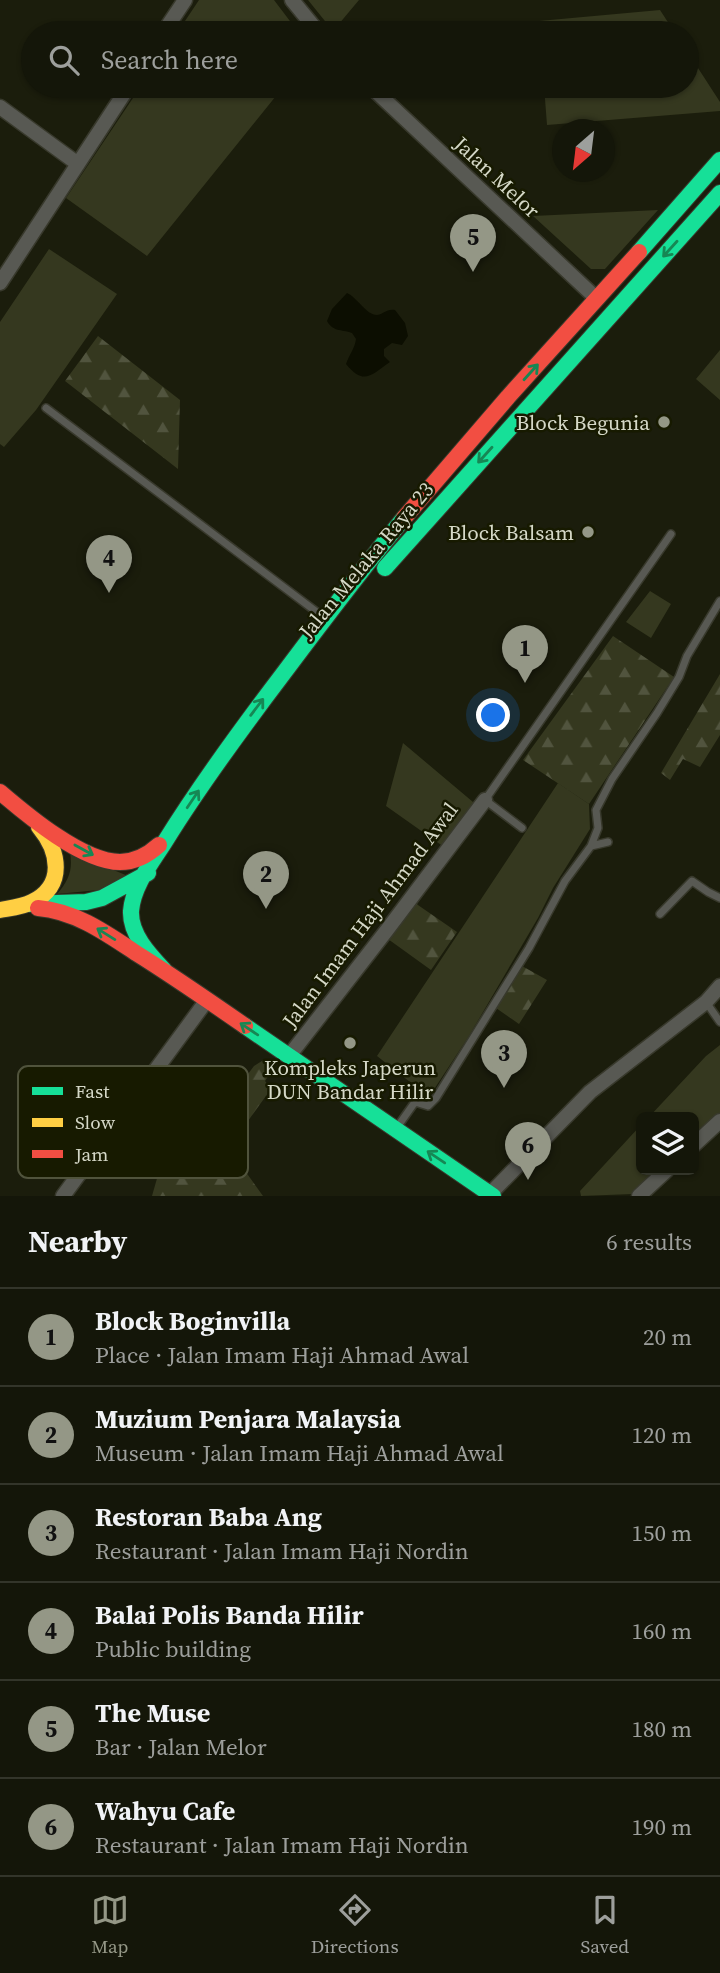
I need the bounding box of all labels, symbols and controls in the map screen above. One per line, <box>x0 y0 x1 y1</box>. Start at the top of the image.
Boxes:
search box <box>21 21 699 98</box>
icon: search <box>45 41 83 79</box>
text: Search here <box>101 42 238 78</box>
north arrow <box>552 119 615 182</box>
street label: Jalan Melor <box>447 129 546 224</box>
pin: 5 <box>450 214 496 272</box>
one-way arrow <box>662 240 678 258</box>
one-way arrow <box>523 363 539 381</box>
place label: Block Begunia <box>516 408 650 437</box>
marker: Block Begunia <box>656 414 672 430</box>
one-way arrow <box>476 446 493 463</box>
street label: Jalan Melaka Raya 23 <box>291 476 440 645</box>
place label: Block Balsam <box>448 518 574 547</box>
marker: Block Balsam <box>580 524 596 540</box>
pin: 4 <box>86 535 132 593</box>
pin: 1 <box>502 625 548 683</box>
your location <box>476 698 510 732</box>
one-way arrow <box>250 699 265 717</box>
one-way arrow <box>186 790 200 809</box>
street label: Jalan Imam Haji Ahmad Awal <box>275 796 464 1035</box>
one-way arrow <box>73 844 94 857</box>
pin: 2 <box>243 851 289 909</box>
one-way arrow <box>96 926 116 940</box>
one-way arrow <box>240 1022 259 1036</box>
pin: 3 <box>481 1030 527 1088</box>
marker: Kompleks Japerun DUN Bandar Hilir <box>342 1035 358 1051</box>
place label: Kompleks Japerun DUN Bandar Hilir <box>264 1053 436 1106</box>
legend <box>18 1066 248 1178</box>
text: Fast <box>75 1078 110 1104</box>
text: Slow <box>75 1109 116 1135</box>
map controls <box>636 1112 699 1175</box>
button: layers <box>636 1112 699 1175</box>
pin: 6 <box>505 1122 551 1180</box>
text: Jam <box>74 1141 108 1167</box>
one-way arrow <box>427 1150 447 1164</box>
text: Nearby <box>28 1221 127 1262</box>
text: 6 results <box>606 1226 692 1258</box>
text: Block Boginvilla <box>95 1303 290 1339</box>
text: 1 <box>45 1321 57 1353</box>
text: 20 m <box>643 1321 692 1353</box>
text: Place · Jalan Imam Haji Ahmad Awal <box>95 1339 469 1371</box>
text: Muzium Penjara Malaysia <box>95 1401 401 1437</box>
text: 2 <box>45 1419 57 1451</box>
text: 120 m <box>631 1419 692 1451</box>
text: Museum · Jalan Imam Haji Ahmad Awal <box>95 1437 504 1469</box>
text: Restoran Baba Ang <box>95 1499 322 1535</box>
text: 3 <box>45 1517 57 1549</box>
text: 150 m <box>631 1517 692 1549</box>
text: Restaurant · Jalan Imam Haji Nordin <box>95 1535 469 1567</box>
text: Balai Polis Banda Hilir <box>95 1597 364 1633</box>
text: 4 <box>45 1615 57 1647</box>
text: 160 m <box>631 1615 692 1647</box>
text: Public building <box>95 1633 251 1665</box>
text: The Muse <box>95 1695 210 1731</box>
text: 5 <box>45 1713 57 1745</box>
text: 180 m <box>631 1713 692 1745</box>
text: Bar · Jalan Melor <box>95 1731 267 1763</box>
text: Wahyu Cafe <box>95 1793 235 1829</box>
text: 6 <box>45 1811 57 1843</box>
text: 190 m <box>631 1811 692 1843</box>
text: Restaurant · Jalan Imam Haji Nordin <box>95 1829 469 1861</box>
tab: Map <box>91 1891 129 1959</box>
tab: Directions <box>311 1891 399 1959</box>
tab: Saved <box>580 1891 629 1959</box>

